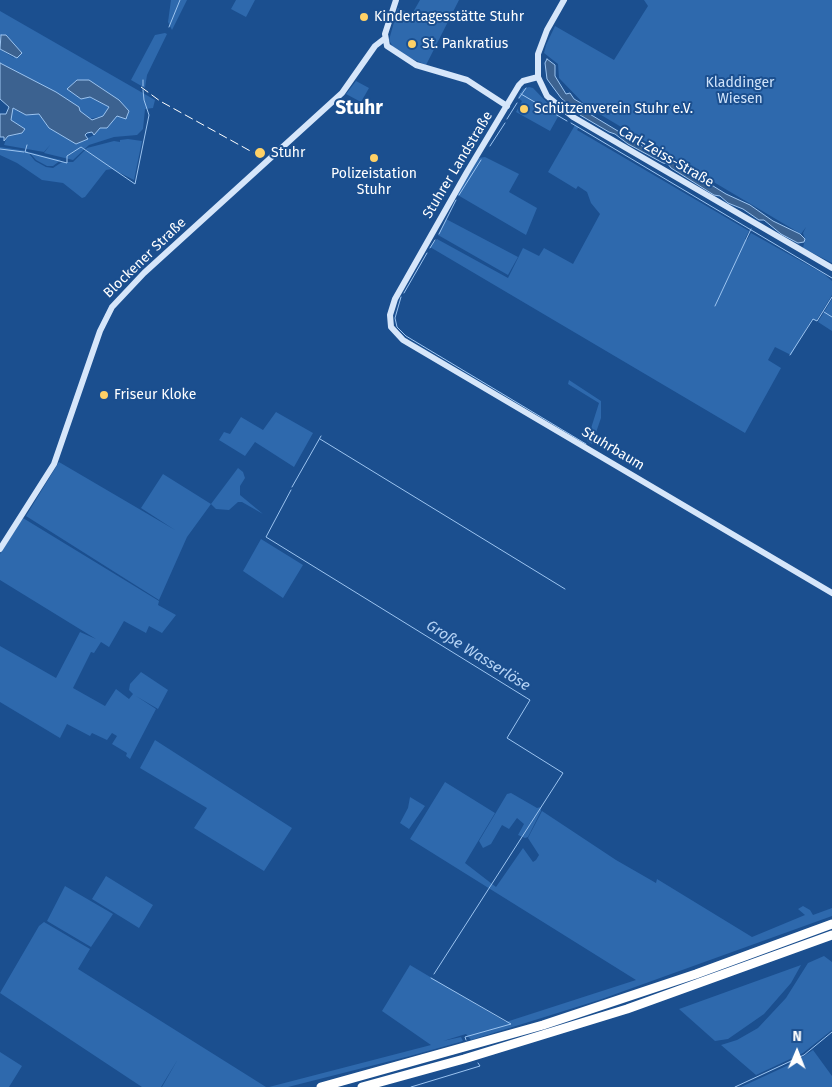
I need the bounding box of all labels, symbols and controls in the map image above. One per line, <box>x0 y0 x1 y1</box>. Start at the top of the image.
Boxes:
place label: Kindertagesstätte Stuhr <box>374 9 524 25</box>
marker: Kindertagesstätte Stuhr <box>358 11 370 23</box>
place label: St. Pankratius <box>422 36 508 52</box>
marker: St. Pankratius <box>406 38 418 50</box>
park label: Kladdinger Wiesen <box>706 75 774 108</box>
district label: Stuhr <box>335 98 383 120</box>
place label: Schützenverein Stuhr e.V. <box>534 101 693 117</box>
marker: Schützenverein Stuhr e.V. <box>518 103 530 115</box>
street label: Stuhrer Landstraße <box>419 108 497 222</box>
street label: Carl-Zeiss-Straße <box>615 123 717 191</box>
place label: Stuhr <box>271 145 305 161</box>
marker: Stuhr <box>253 146 267 160</box>
marker: Polizeistation Stuhr <box>368 152 380 164</box>
place label: Polizeistation Stuhr <box>331 166 417 198</box>
street label: Blockener Straße <box>100 214 190 302</box>
place label: Friseur Kloke <box>114 387 196 403</box>
marker: Friseur Kloke <box>98 389 110 401</box>
street label: Stuhrbaum <box>579 424 647 474</box>
water label: Große Wasserlöse <box>423 617 533 695</box>
north arrow <box>772 1027 822 1077</box>
text: N <box>792 1028 802 1045</box>

